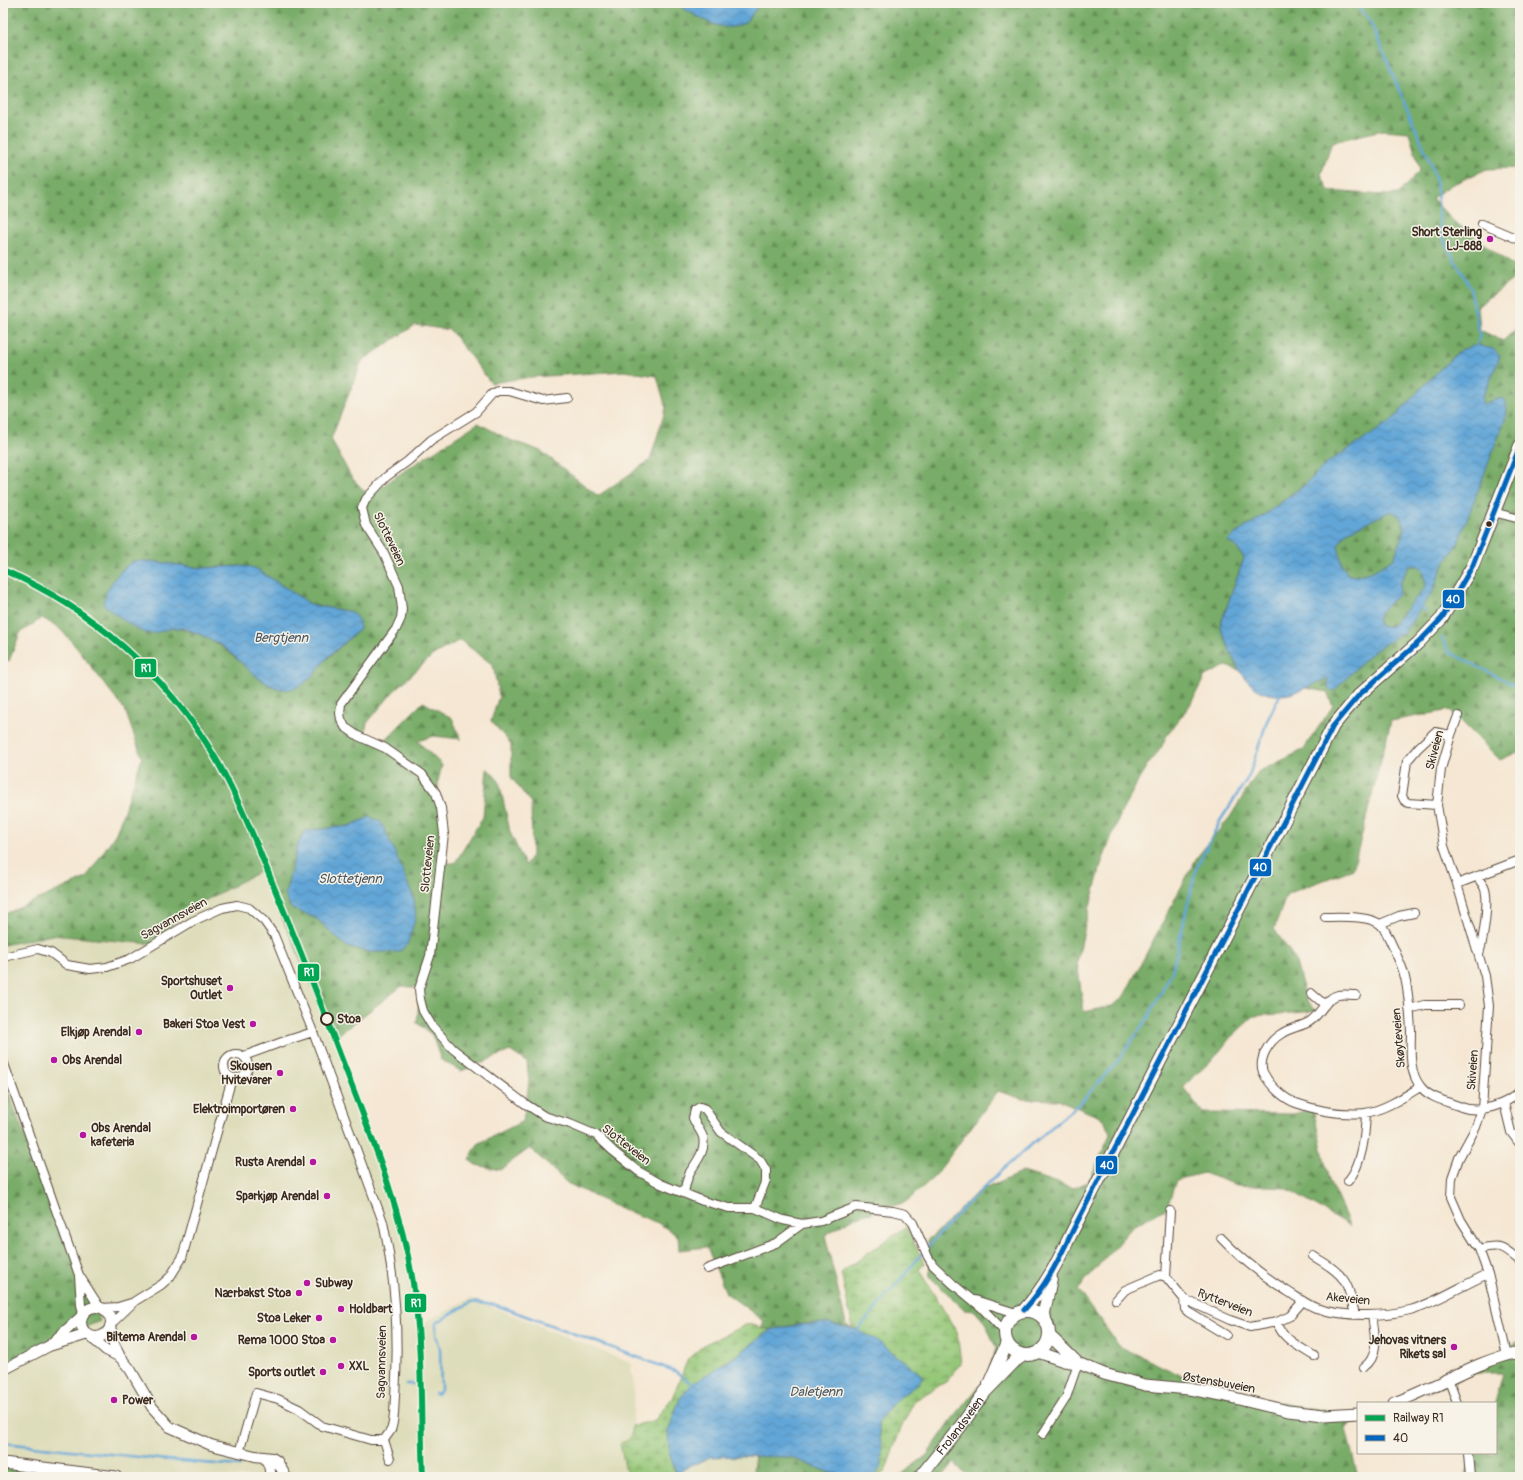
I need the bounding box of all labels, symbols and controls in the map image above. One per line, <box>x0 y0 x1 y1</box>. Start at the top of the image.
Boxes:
place label: Short Sterling LJ-888 <box>1411 225 1482 254</box>
marker: Short Sterling LJ-888 <box>1485 234 1495 244</box>
street label: Slotteveien <box>370 510 409 568</box>
unlabelled marker <box>1484 519 1494 529</box>
line badge: 40 <box>1442 589 1465 609</box>
text: 40 <box>1445 593 1460 606</box>
water label: Bergtjenn <box>254 630 309 646</box>
line badge: R1 <box>134 658 157 678</box>
text: R1 <box>141 662 151 675</box>
street label: Skiveien <box>1423 728 1448 771</box>
street label: Slotteveien <box>418 834 439 894</box>
line badge: 40 <box>1249 858 1272 877</box>
text: 40 <box>1252 861 1267 874</box>
water label: Slottetjenn <box>318 871 382 887</box>
street label: Sagvannsveien <box>138 894 210 943</box>
line badge: R1 <box>297 963 320 982</box>
text: R1 <box>304 966 314 979</box>
place label: Sportshuset Outlet <box>161 974 223 1003</box>
marker: Sportshuset Outlet <box>225 983 235 993</box>
street label: Skøyteveien <box>1389 1007 1409 1069</box>
marker: Stoa <box>320 1012 334 1026</box>
place label: Stoa <box>337 1012 361 1027</box>
place label: Bakeri Stoa Vest <box>163 1017 246 1032</box>
marker: Bakeri Stoa Vest <box>248 1019 258 1029</box>
place label: Elkjøp Arendal <box>61 1025 131 1040</box>
marker: Elkjøp Arendal <box>134 1027 144 1037</box>
street label: Skiveien <box>1464 1049 1482 1091</box>
place label: Obs Arendal <box>62 1053 122 1068</box>
marker: Obs Arendal <box>49 1055 59 1065</box>
place label: Skousen Hvitevarer <box>221 1059 273 1088</box>
marker: Skousen Hvitevarer <box>275 1068 285 1078</box>
place label: Elektroimportøren <box>193 1102 285 1117</box>
marker: Elektroimportøren <box>288 1104 298 1114</box>
place label: Obs Arendal kafeteria <box>90 1121 151 1150</box>
street label: Slotteveien <box>599 1121 654 1169</box>
marker: Obs Arendal kafeteria <box>78 1130 88 1140</box>
place label: Rusta Arendal <box>235 1155 305 1170</box>
line badge: 40 <box>1095 1155 1118 1175</box>
marker: Rusta Arendal <box>308 1157 318 1167</box>
text: 40 <box>1099 1159 1114 1172</box>
place label: Sparkjøp Arendal <box>235 1189 319 1204</box>
marker: Sparkjøp Arendal <box>322 1191 332 1201</box>
place label: Subway <box>315 1276 354 1291</box>
marker: Subway <box>302 1278 312 1288</box>
place label: Nærbakst Stoa <box>215 1286 291 1301</box>
street label: Rytterveien <box>1195 1286 1255 1320</box>
marker: Nærbakst Stoa <box>294 1288 304 1298</box>
street label: Akeveien <box>1325 1289 1371 1309</box>
line badge: R1 <box>404 1293 427 1313</box>
text: R1 <box>411 1297 421 1310</box>
place label: Holdbart <box>349 1302 394 1317</box>
marker: Holdbart <box>336 1304 346 1314</box>
place label: Stoa Leker <box>257 1311 312 1326</box>
marker: Stoa Leker <box>314 1313 324 1323</box>
street label: Sagvannsveien <box>374 1325 390 1399</box>
place label: Biltema Arendal <box>106 1330 186 1345</box>
marker: Biltema Arendal <box>189 1332 199 1342</box>
place label: Rema 1000 Stoa <box>238 1333 325 1348</box>
place label: Jehovas vitners Rikets sal <box>1369 1333 1447 1362</box>
marker: Rema 1000 Stoa <box>328 1335 338 1345</box>
marker: Jehovas vitners Rikets sal <box>1449 1342 1459 1352</box>
place label: XXL <box>349 1359 370 1374</box>
marker: XXL <box>336 1361 346 1371</box>
place label: Sports outlet <box>248 1365 316 1380</box>
marker: Sports outlet <box>318 1367 328 1377</box>
street label: Østensbuveien <box>1182 1369 1257 1397</box>
water label: Daletjenn <box>790 1384 843 1400</box>
place label: Power <box>122 1393 154 1408</box>
street label: Frolandsveien <box>933 1393 987 1458</box>
marker: Power <box>109 1395 119 1405</box>
legend <box>1357 1402 1497 1454</box>
text: Railway R1 <box>1393 1411 1444 1426</box>
text: 40 <box>1393 1431 1408 1446</box>

